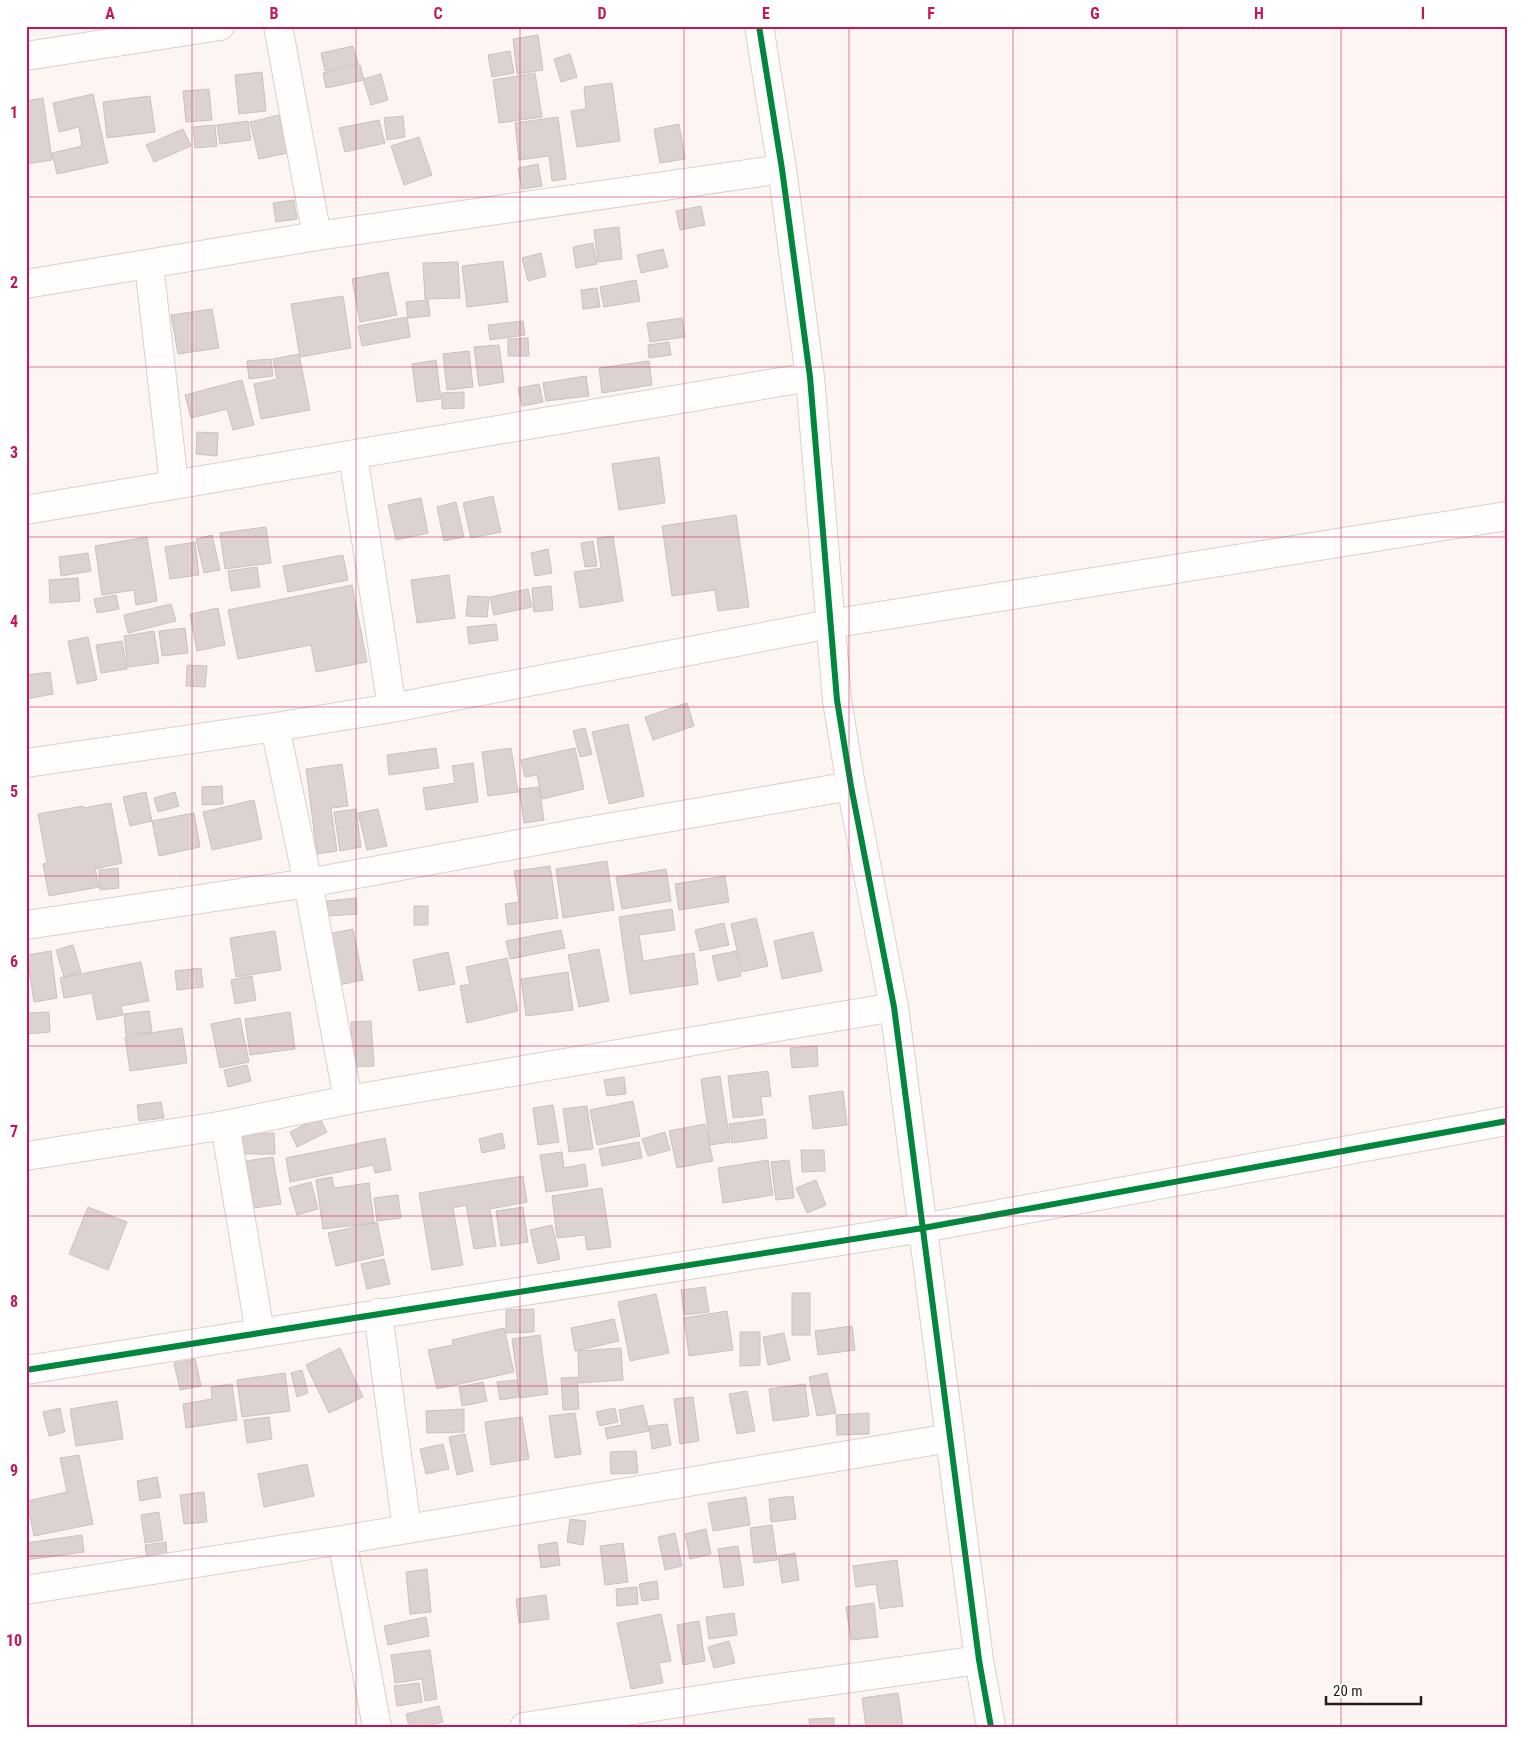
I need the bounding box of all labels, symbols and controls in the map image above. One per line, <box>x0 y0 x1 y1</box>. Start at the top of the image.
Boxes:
text: A <box>105 4 115 23</box>
text: B <box>270 4 279 23</box>
text: C <box>433 4 443 23</box>
text: D <box>597 4 607 23</box>
text: E <box>762 4 770 23</box>
text: F <box>927 4 935 23</box>
text: G <box>1090 4 1100 23</box>
text: H <box>1254 4 1264 23</box>
text: I <box>1421 4 1425 23</box>
text: 1 <box>10 103 18 122</box>
text: 2 <box>10 273 18 292</box>
text: 3 <box>10 443 18 462</box>
text: 4 <box>10 612 18 631</box>
text: 5 <box>10 782 18 801</box>
text: 6 <box>10 952 18 971</box>
text: 7 <box>10 1122 18 1141</box>
text: 8 <box>10 1292 18 1311</box>
text: 9 <box>10 1461 18 1480</box>
text: 10 <box>6 1631 22 1650</box>
scale bar <box>1326 1673 1420 1705</box>
text: 20 m <box>1333 1682 1363 1700</box>

